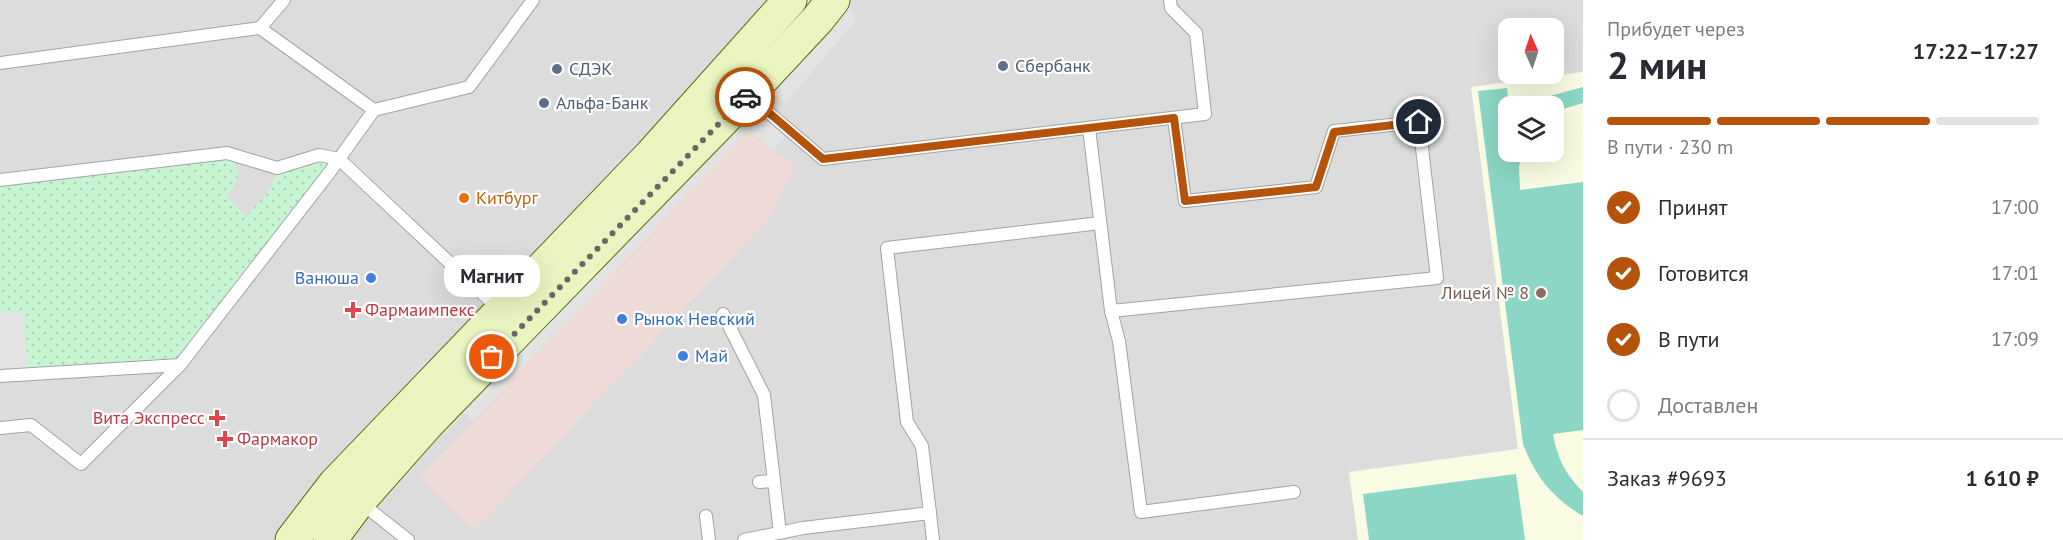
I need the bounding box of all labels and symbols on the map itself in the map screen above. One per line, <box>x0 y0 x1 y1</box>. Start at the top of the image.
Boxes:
north arrow <box>1498 18 1564 84</box>
place label: Сбербанк <box>1015 54 1091 77</box>
place label: СДЭК <box>569 57 612 80</box>
marker: Сбербанк <box>996 59 1010 73</box>
marker: СДЭК <box>550 62 564 76</box>
courier <box>715 67 775 127</box>
place label: Альфа-Банк <box>556 91 649 114</box>
marker: Альфа-Банк <box>537 96 551 110</box>
pin <box>1393 96 1444 147</box>
place label: Китбург <box>476 186 539 209</box>
marker: Китбург <box>457 191 471 205</box>
callout: Магнит <box>444 255 540 297</box>
place label: Ванюша <box>295 266 359 289</box>
marker: Ванюша <box>364 271 378 285</box>
place label: Лицей № 8 <box>1440 281 1529 304</box>
marker: Лицей № 8 <box>1534 286 1548 300</box>
place label: Фармаимпекс <box>365 298 475 321</box>
marker: Фармаимпекс <box>346 303 360 317</box>
place label: Рынок Невский <box>634 307 755 330</box>
marker: Рынок Невский <box>615 312 629 326</box>
pin <box>466 331 517 382</box>
place label: Май <box>695 344 728 367</box>
marker: Май <box>676 349 690 363</box>
place label: Вита Экспресс <box>93 406 205 429</box>
marker: Вита Экспресс <box>210 411 224 425</box>
place label: Фармакор <box>237 427 318 450</box>
marker: Фармакор <box>218 432 232 446</box>

